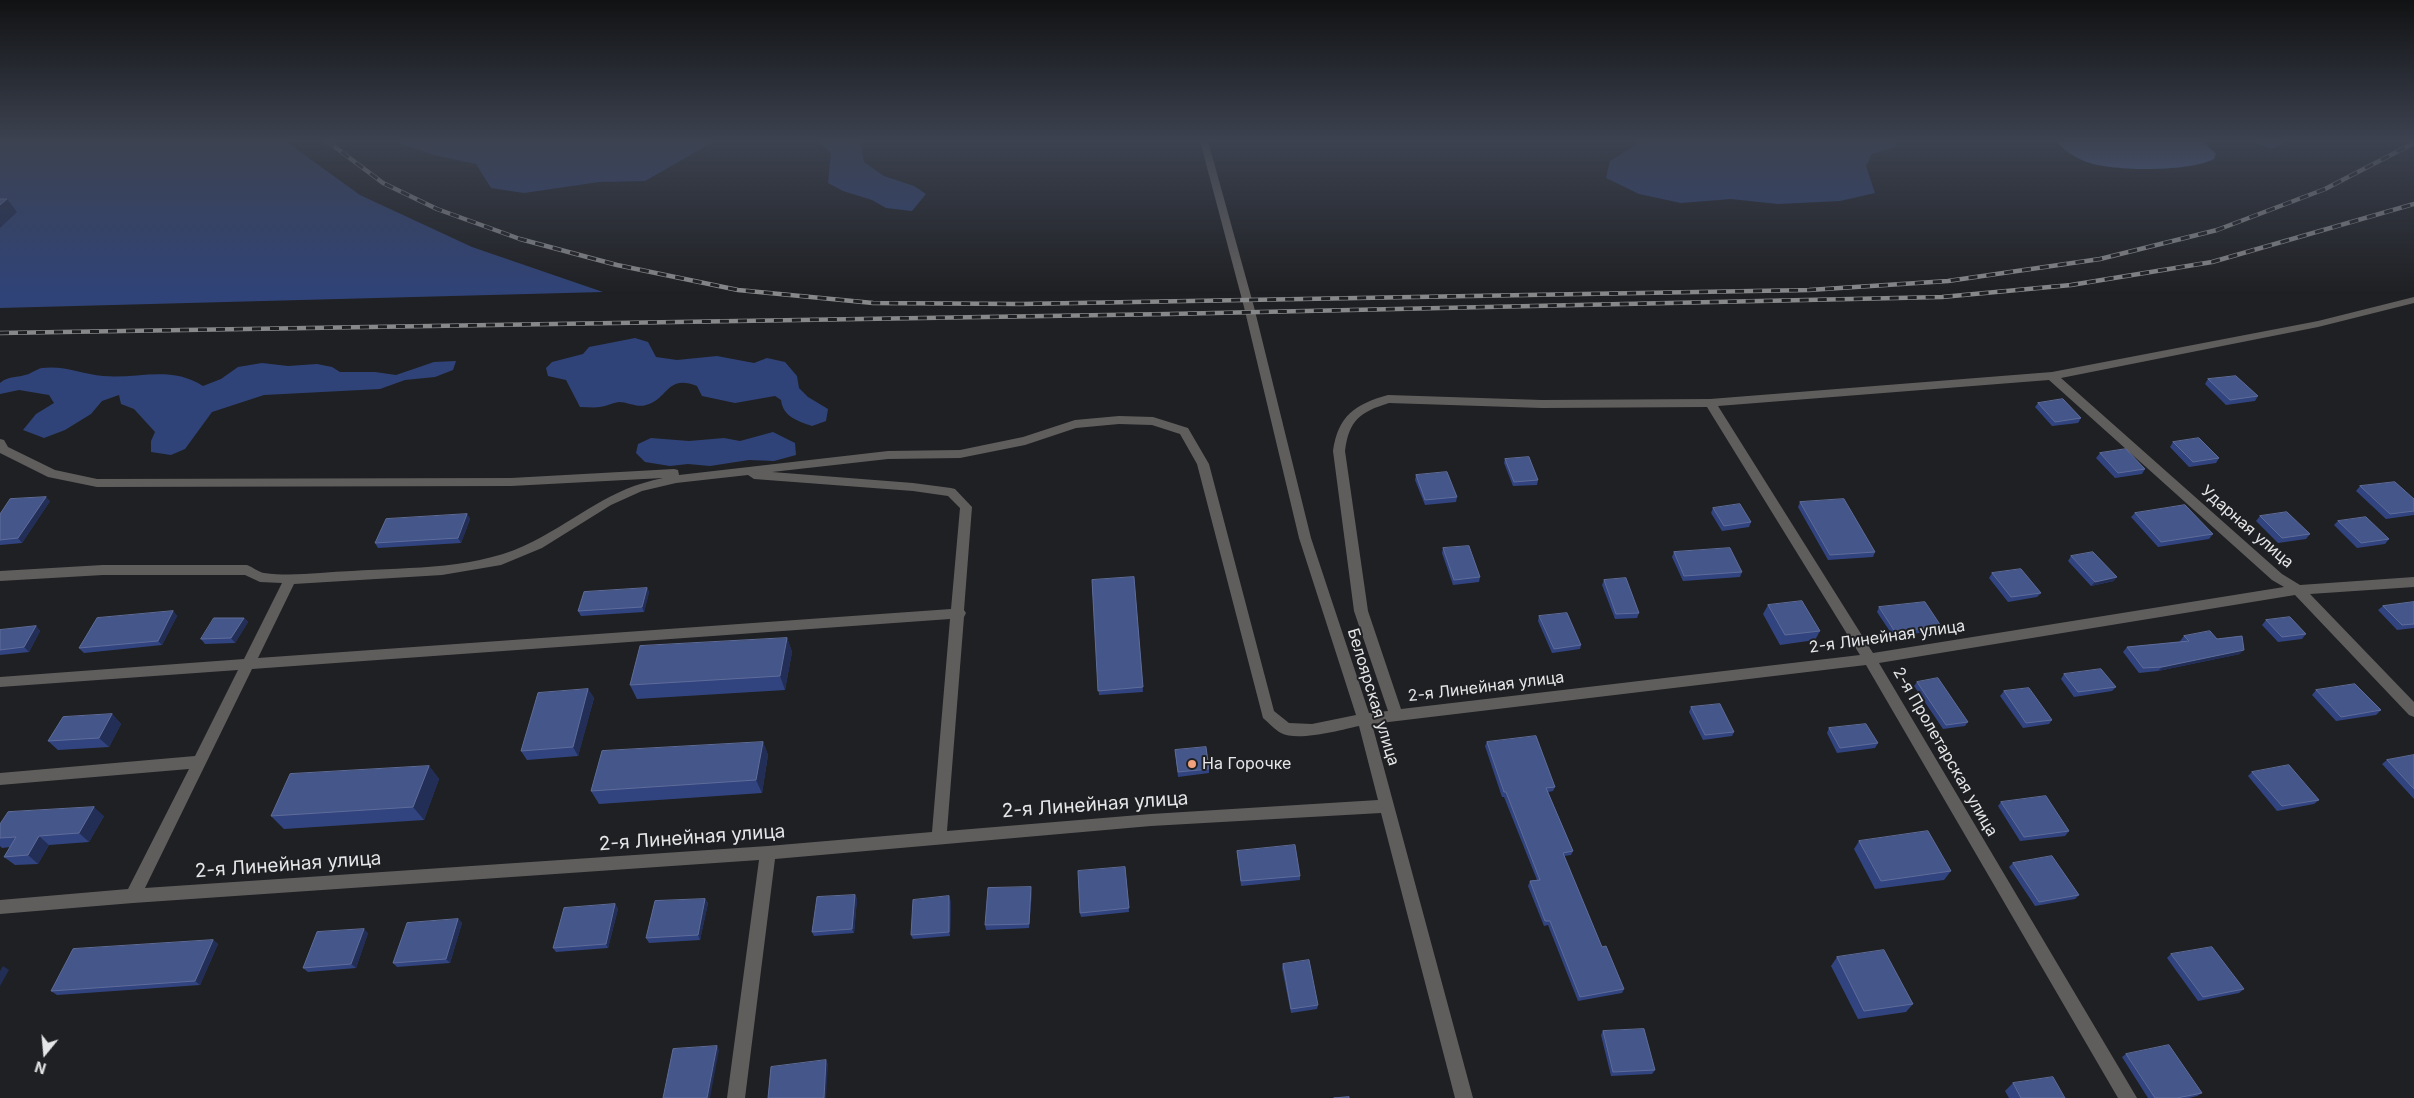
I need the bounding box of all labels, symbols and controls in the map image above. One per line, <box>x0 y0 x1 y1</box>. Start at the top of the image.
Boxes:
street label: Ударная улица <box>2197 482 2297 572</box>
street label: 2-я Линейная улица <box>1808 617 1966 657</box>
street label: Белоярская улица <box>1343 626 1403 768</box>
street label: 2-я Пролетарская улица <box>1889 664 2001 840</box>
street label: 2-я Линейная улица <box>1407 668 1565 706</box>
place label: На Горочке <box>1202 754 1291 774</box>
marker: На Горочке <box>1186 758 1198 770</box>
street label: 2-я Линейная улица <box>1001 787 1189 823</box>
street label: 2-я Линейная улица <box>598 820 786 856</box>
street label: 2-я Линейная улица <box>194 847 382 883</box>
north arrow <box>20 1028 70 1078</box>
text: N <box>33 1058 48 1078</box>

